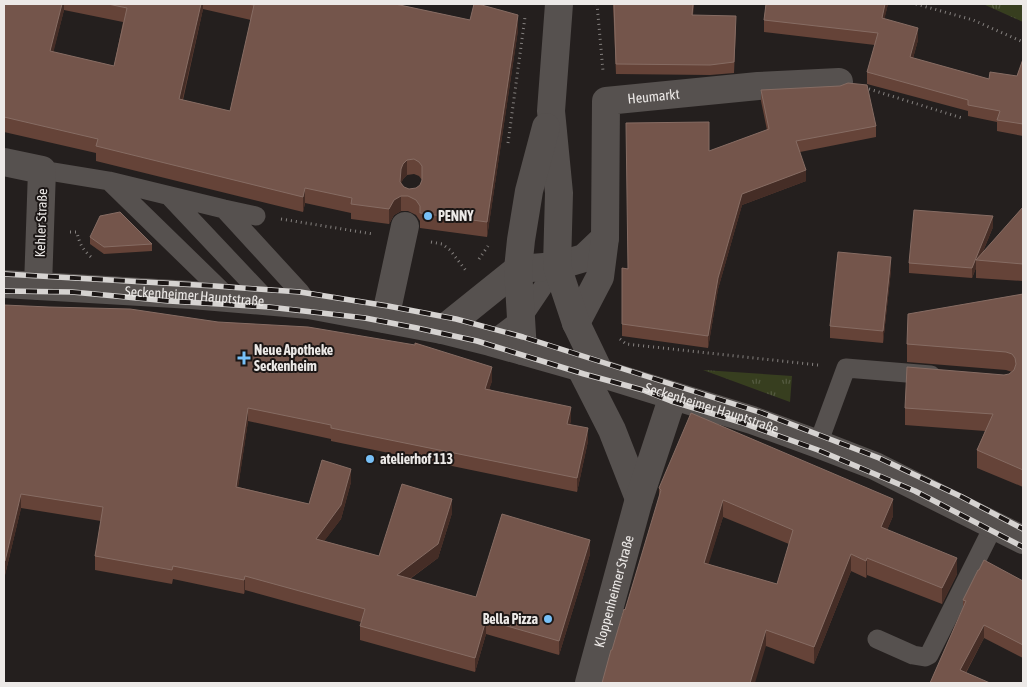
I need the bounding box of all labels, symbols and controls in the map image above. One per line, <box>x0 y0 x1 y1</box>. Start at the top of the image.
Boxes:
street label: Heumarkt <box>627 86 680 107</box>
street label: Kehler Straße <box>32 188 50 258</box>
place label: PENNY <box>438 208 474 224</box>
marker: PENNY <box>422 210 434 222</box>
street label: Seckenheimer Hauptstraße <box>124 283 265 309</box>
place label: Neue Apotheke Seckenheim <box>254 342 333 374</box>
marker: Neue Apotheke Seckenheim <box>238 352 250 364</box>
street label: Seckenheimer Hauptstraße <box>643 379 781 437</box>
place label: atelierhof 113 <box>380 451 453 467</box>
marker: atelierhof 113 <box>364 453 376 465</box>
street label: Kloppenheimer Straße <box>591 533 637 649</box>
place label: Bella Pizza <box>483 611 538 627</box>
marker: Bella Pizza <box>542 613 554 625</box>

